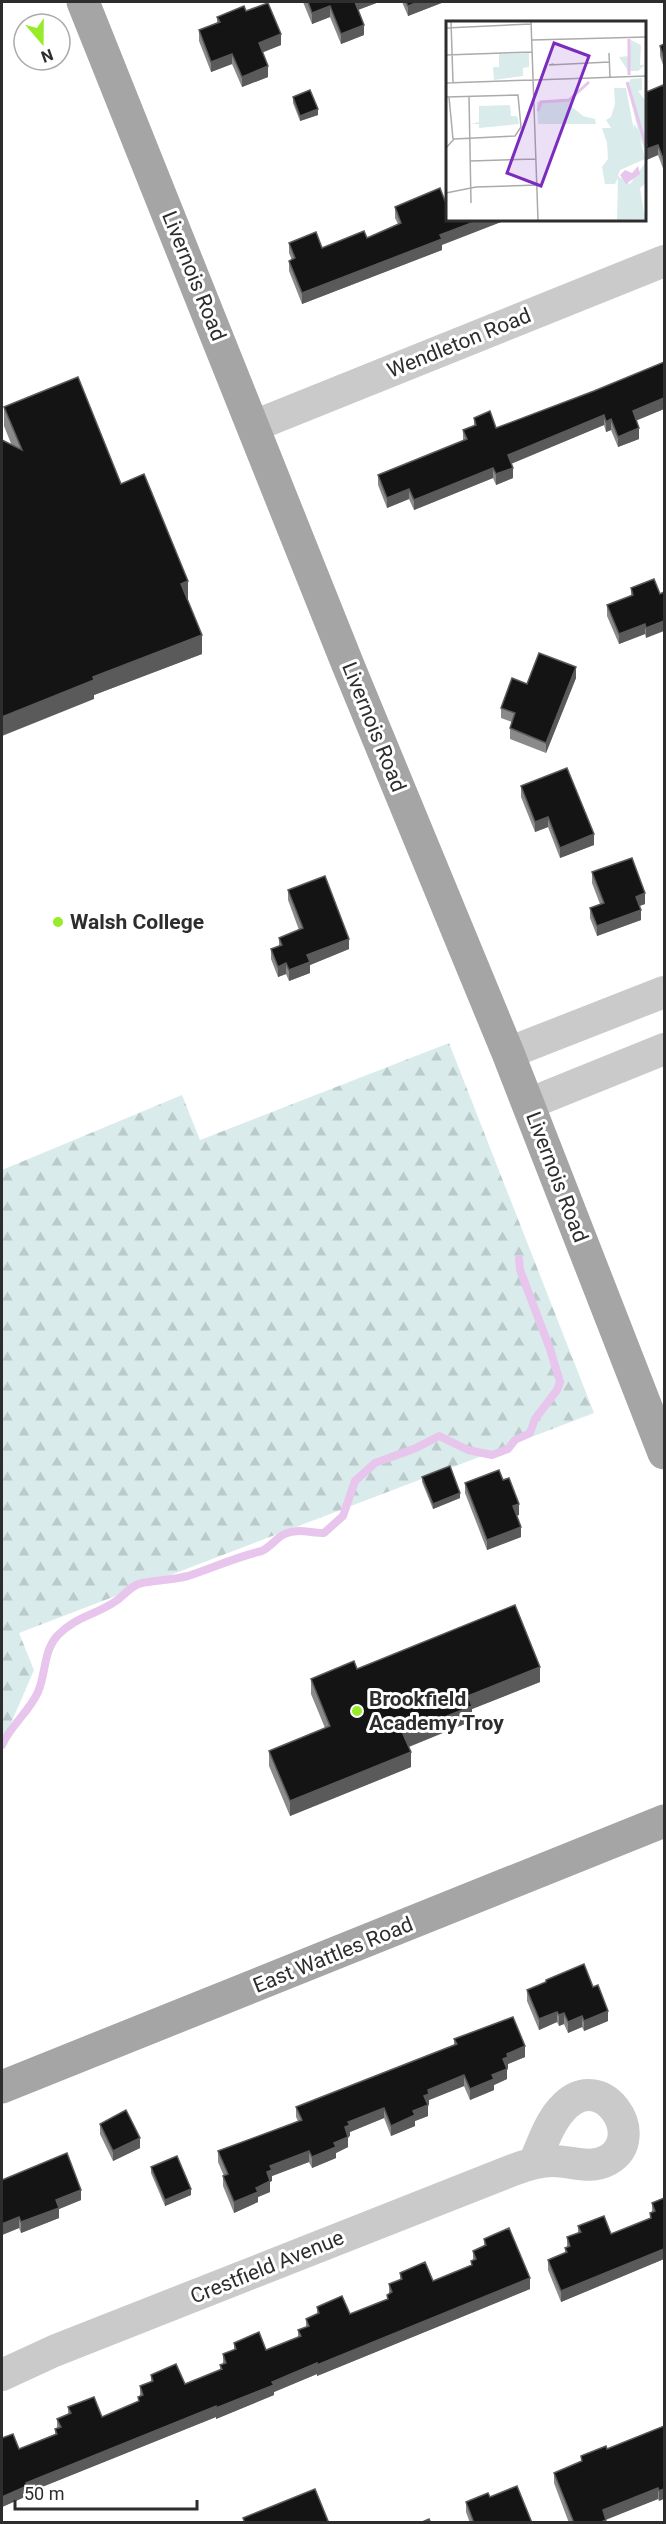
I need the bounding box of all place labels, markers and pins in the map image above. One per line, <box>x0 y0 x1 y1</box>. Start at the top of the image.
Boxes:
place label: Walsh College <box>70 910 204 934</box>
marker: Walsh College <box>51 915 65 929</box>
place label: Brookfield Academy Troy <box>369 1687 504 1735</box>
marker: Brookfield Academy Troy <box>350 1704 364 1718</box>

